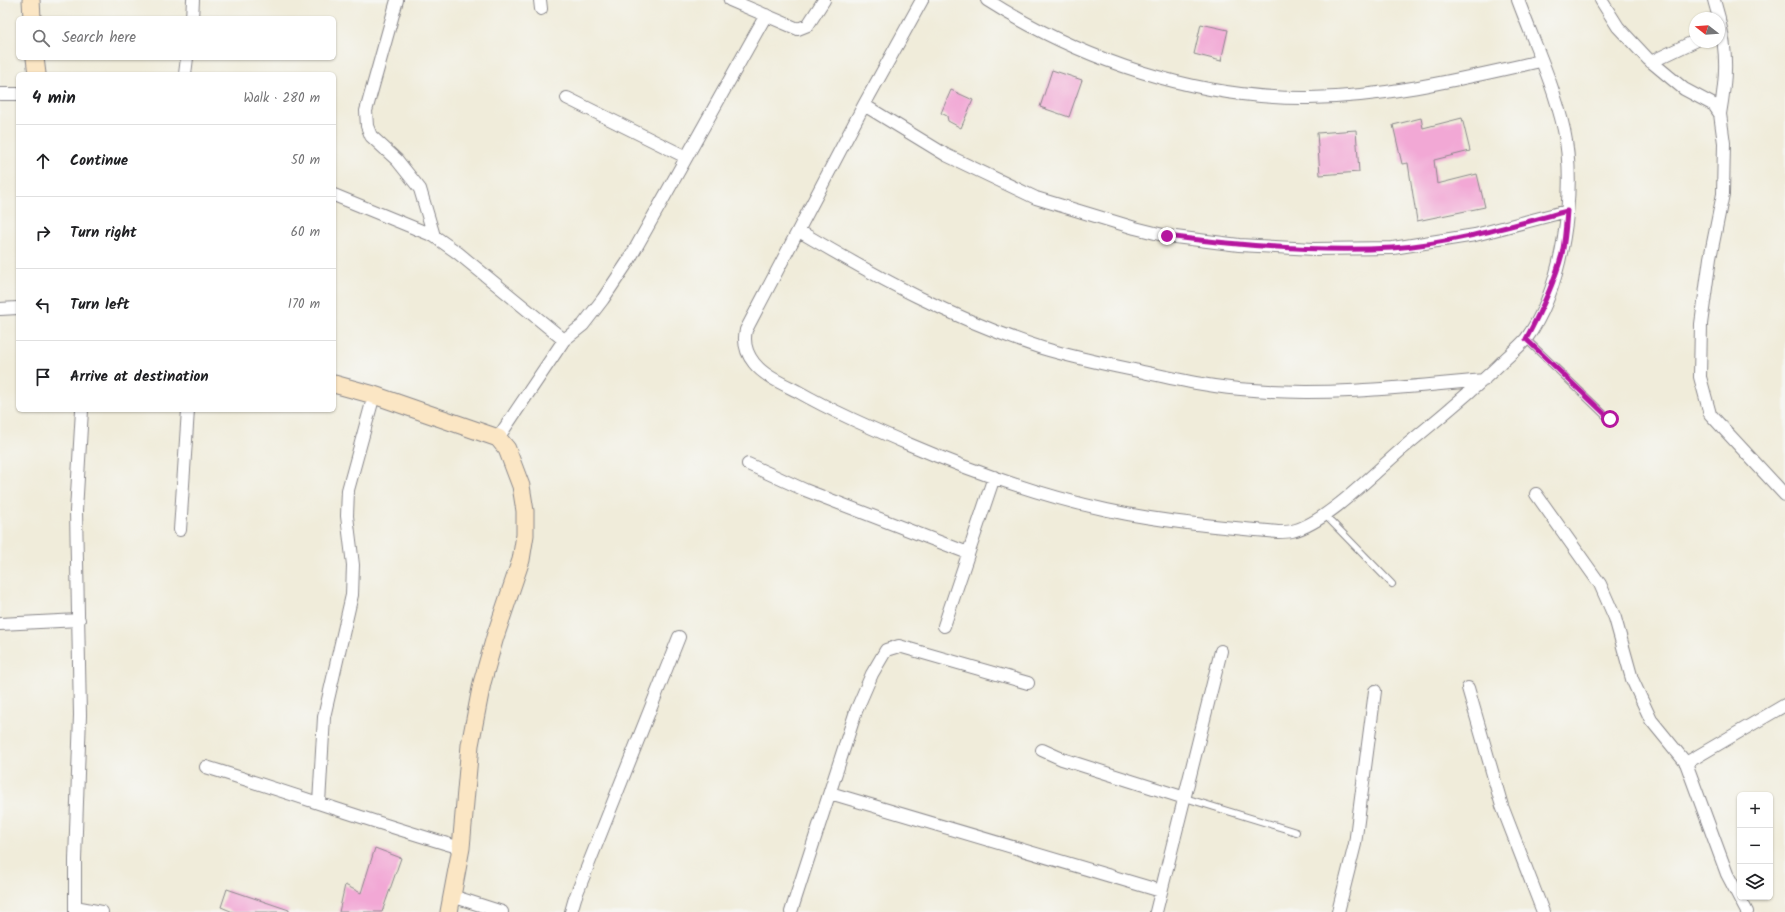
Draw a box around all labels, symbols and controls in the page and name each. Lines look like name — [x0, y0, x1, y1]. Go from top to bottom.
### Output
north arrow — [1689, 12, 1725, 48]
search box — [16, 16, 336, 60]
text: Search here — [62, 26, 136, 50]
icon: search — [30, 27, 52, 49]
text: 4 min — [32, 85, 76, 112]
text: Walk · 280 m — [244, 88, 320, 109]
text: Continue — [70, 149, 128, 173]
icon: ahead — [32, 150, 54, 172]
text: 50 m — [291, 150, 320, 171]
text: Turn right — [70, 221, 137, 245]
icon: right — [32, 222, 54, 244]
text: 60 m — [291, 222, 320, 243]
route end — [1158, 227, 1176, 245]
text: Turn left — [70, 293, 130, 317]
icon: left — [32, 294, 54, 316]
text: 170 m — [288, 294, 320, 315]
text: Arrive at destination — [70, 365, 209, 389]
icon: arrive — [32, 366, 54, 388]
route start — [1601, 410, 1619, 428]
map controls — [1737, 792, 1773, 900]
button: + — [1737, 792, 1773, 828]
button: − — [1737, 828, 1773, 864]
button: layers — [1737, 864, 1773, 900]

